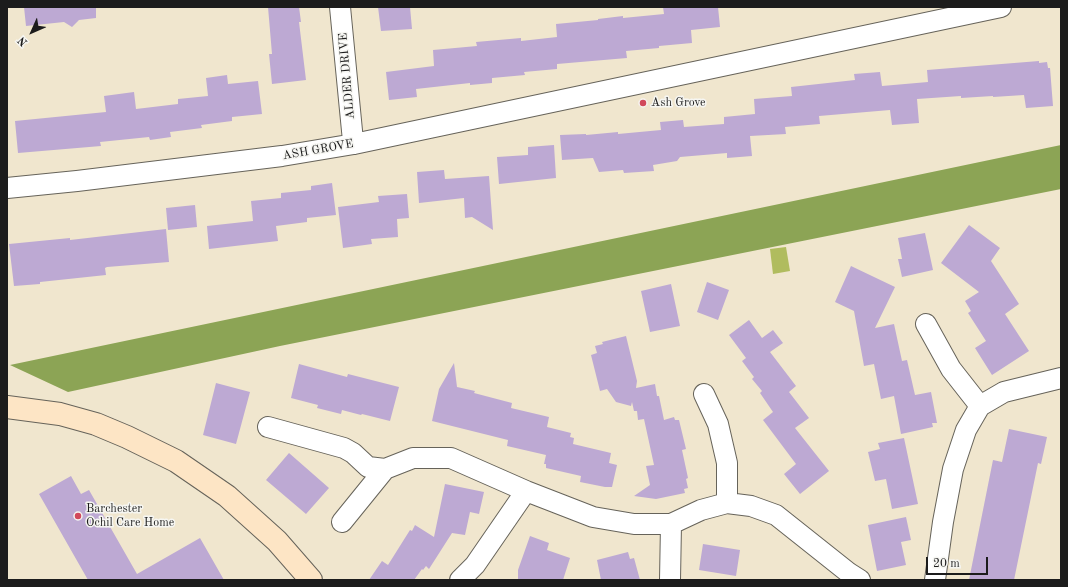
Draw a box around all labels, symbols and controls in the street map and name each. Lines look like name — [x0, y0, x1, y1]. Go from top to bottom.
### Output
north arrow — [12, 12, 52, 52]
street label: ALDER DRIVE — [336, 32, 358, 120]
text: N — [16, 34, 30, 48]
place label: Ash Grove — [651, 96, 706, 110]
marker: Ash Grove — [638, 98, 648, 108]
street label: ASH GROVE — [281, 137, 355, 163]
place label: Barchester Ochil Care Home — [86, 502, 174, 530]
marker: Barchester Ochil Care Home — [73, 511, 83, 521]
scale bar — [928, 549, 990, 575]
text: 20 m — [933, 558, 960, 570]

